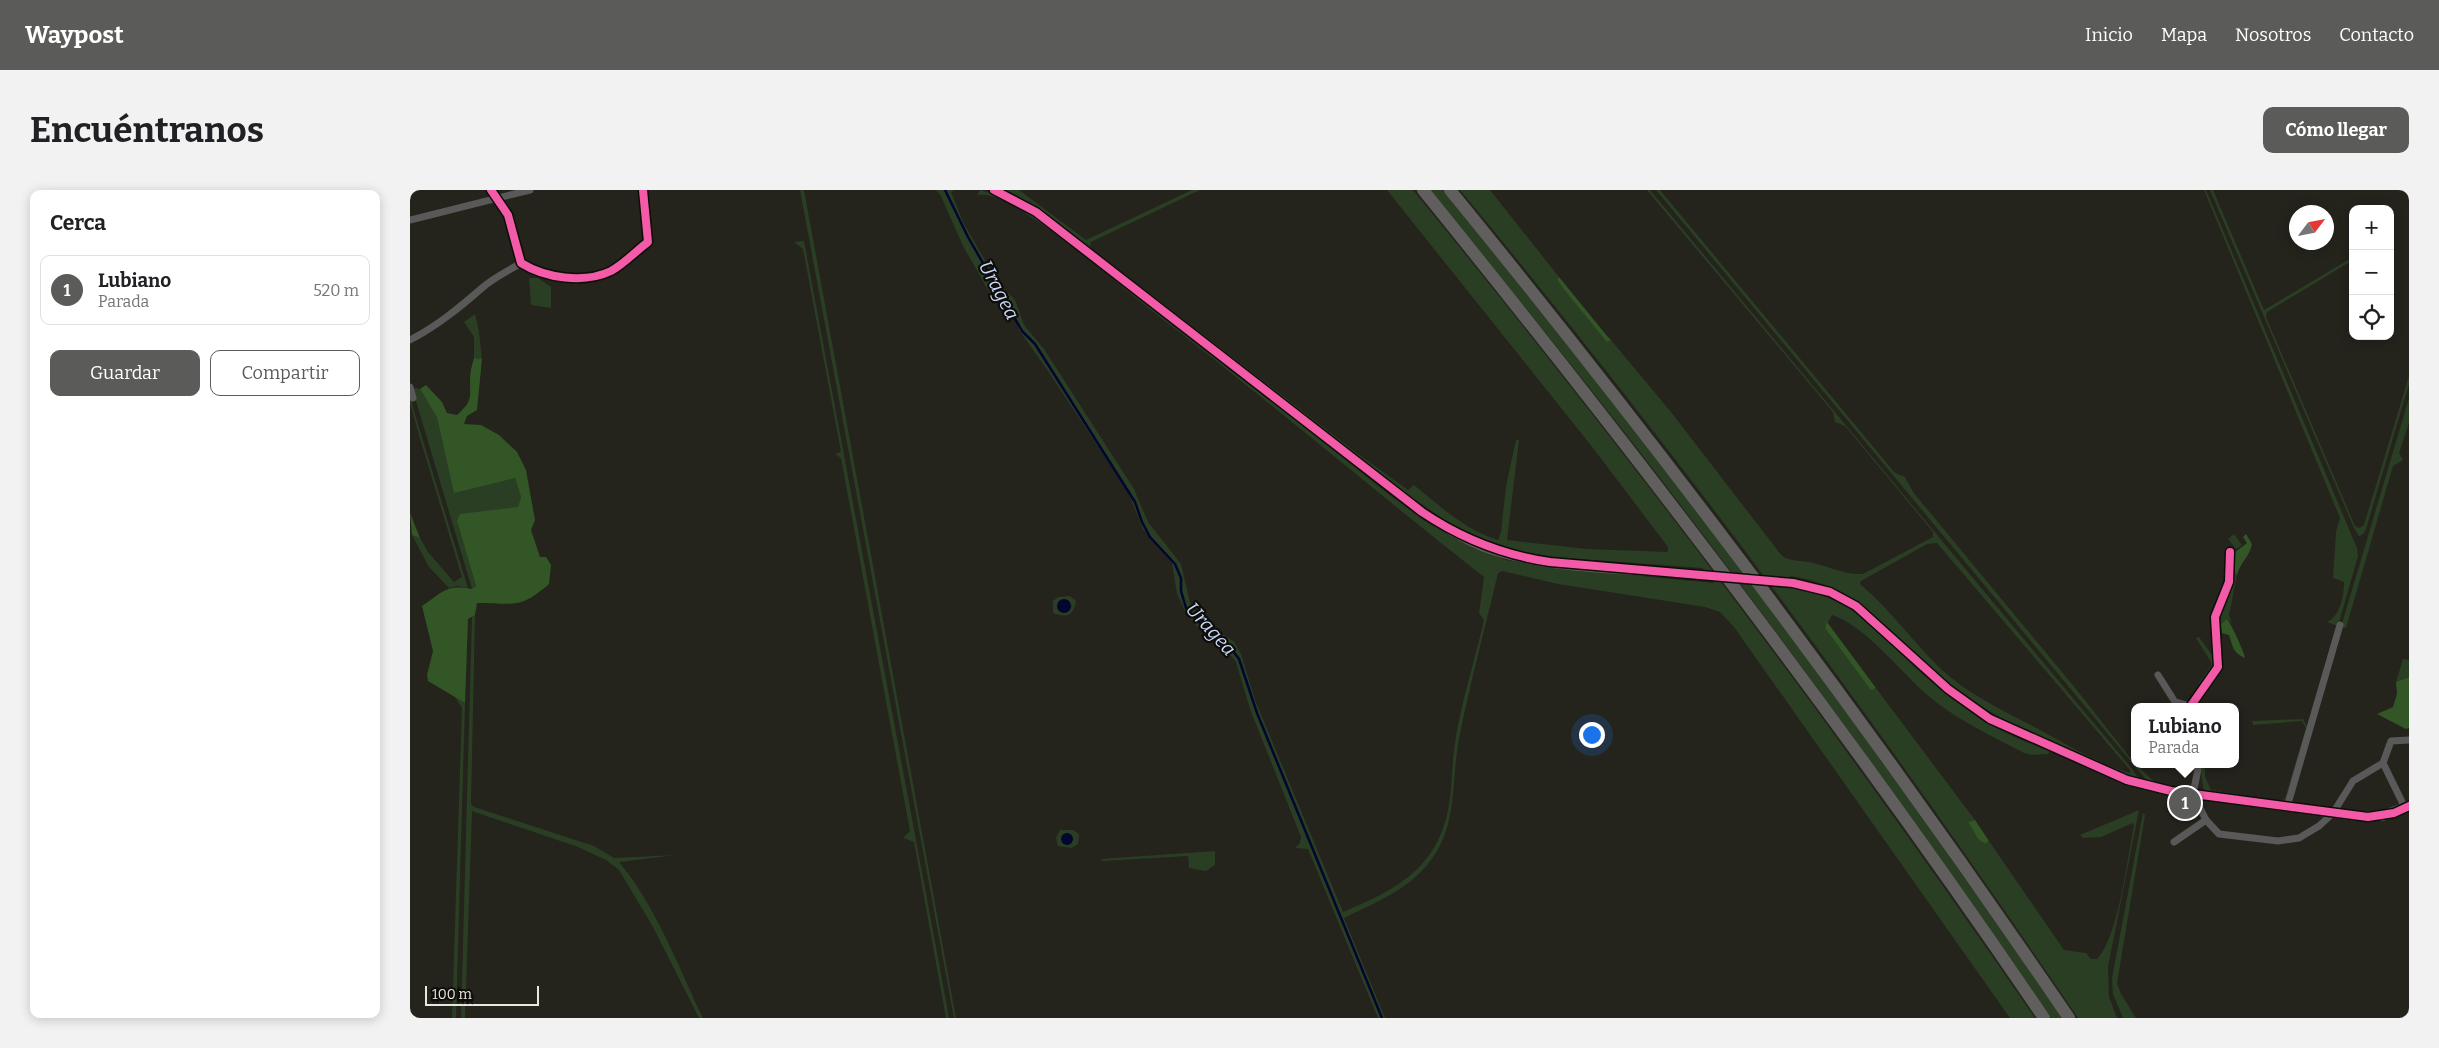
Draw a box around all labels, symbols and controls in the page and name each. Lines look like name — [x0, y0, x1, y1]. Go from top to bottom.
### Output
text: Waypost — [25, 21, 124, 49]
text: Inicio — [2085, 24, 2133, 46]
text: Mapa — [2161, 24, 2207, 46]
text: Nosotros — [2235, 24, 2311, 46]
text: Contacto — [2339, 24, 2414, 46]
button: Cómo llegar — [2263, 107, 2409, 153]
text: Encuéntranos — [30, 109, 264, 151]
north arrow — [2289, 205, 2334, 250]
map controls — [2349, 205, 2394, 340]
button: + — [2349, 205, 2394, 250]
text: Cerca — [50, 210, 106, 236]
button: − — [2349, 250, 2394, 295]
water label: Uragea — [974, 256, 1024, 324]
text: Lubiano — [98, 269, 171, 292]
text: 1 — [64, 281, 70, 300]
text: 520 m — [313, 281, 359, 300]
text: Parada — [98, 292, 149, 311]
button: locate — [2349, 295, 2394, 340]
button: Guardar — [50, 350, 200, 396]
button: Compartir — [210, 350, 360, 396]
water label: Uragea — [1181, 598, 1241, 660]
popup — [2131, 703, 2239, 768]
text: Lubiano — [2148, 715, 2222, 738]
your location — [1579, 722, 1605, 748]
text: Parada — [2148, 738, 2200, 757]
pin: 1 — [2169, 784, 2201, 822]
scale bar — [425, 983, 539, 1006]
text: 100 m — [432, 986, 472, 1003]

